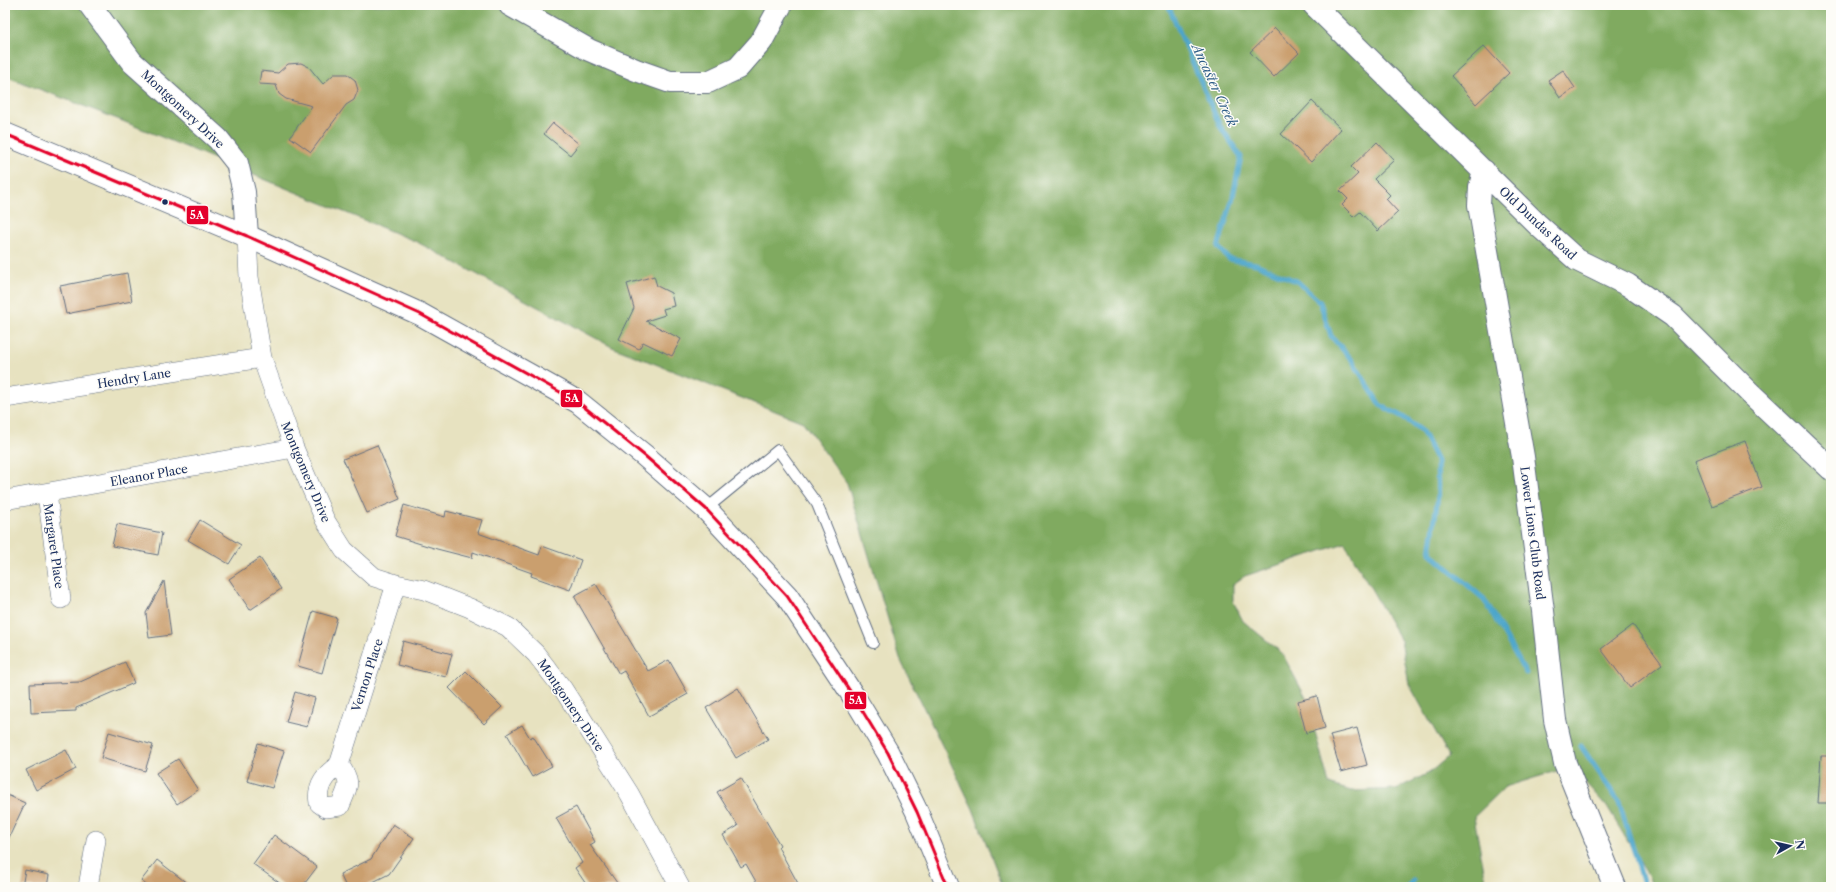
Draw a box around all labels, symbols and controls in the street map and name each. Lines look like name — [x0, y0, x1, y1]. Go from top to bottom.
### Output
water label: Ancaster Creek — [1188, 39, 1241, 129]
street label: Montgomery Drive — [138, 67, 228, 152]
street label: Old Dundas Road — [1496, 183, 1580, 263]
unlabelled marker — [160, 197, 170, 207]
line badge: 5A — [186, 205, 209, 225]
text: 5A — [190, 208, 205, 222]
street label: Hendry Lane — [96, 365, 172, 391]
line badge: 5A — [560, 389, 583, 408]
text: 5A — [565, 391, 580, 405]
street label: Montgomery Drive — [278, 419, 334, 525]
street label: Eleanor Place — [109, 461, 189, 489]
street label: Lower Lions Club Road — [1517, 465, 1549, 601]
street label: Margaret Place — [41, 502, 67, 590]
street label: Vernon Place — [348, 636, 386, 714]
street label: Montgomery Drive — [535, 656, 608, 754]
line badge: 5A — [844, 691, 867, 710]
text: 5A — [849, 693, 864, 707]
north arrow — [1770, 826, 1810, 866]
text: N — [1792, 839, 1808, 851]

